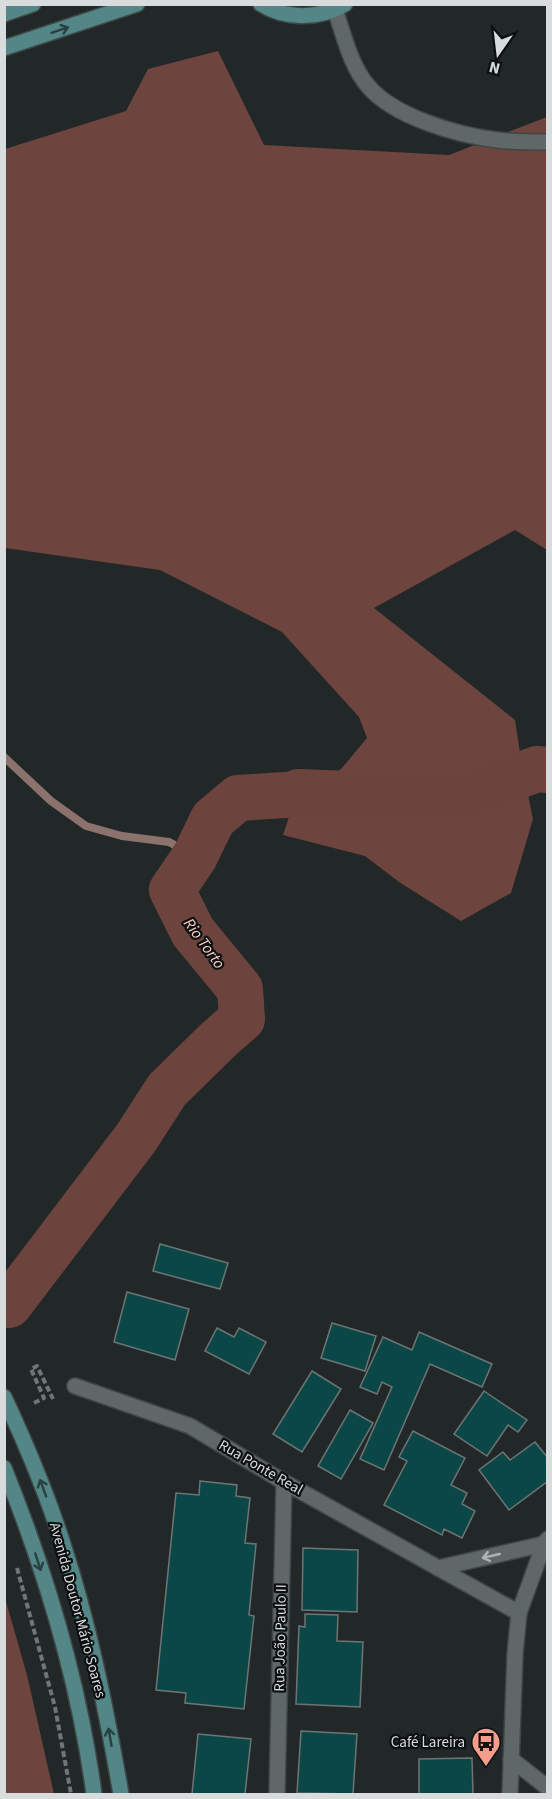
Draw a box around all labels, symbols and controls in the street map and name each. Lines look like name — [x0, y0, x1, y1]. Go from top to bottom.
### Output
one-way arrow — [50, 24, 69, 35]
north arrow — [468, 24, 528, 84]
text: N — [487, 56, 502, 80]
water label: Rio Torto — [178, 914, 230, 974]
street label: Rua Ponte Real — [215, 1435, 307, 1500]
one-way arrow — [36, 1480, 47, 1498]
street label: Avenida Doutor Mário Soares — [44, 1520, 111, 1700]
one-way arrow — [481, 1551, 501, 1562]
one-way arrow — [34, 1552, 45, 1571]
street label: Rua João Paulo II — [269, 1584, 292, 1692]
bus stop icon: Café Lareira — [470, 1726, 502, 1768]
one-way arrow — [105, 1728, 116, 1747]
place label: Café Lareira — [391, 1732, 465, 1753]

